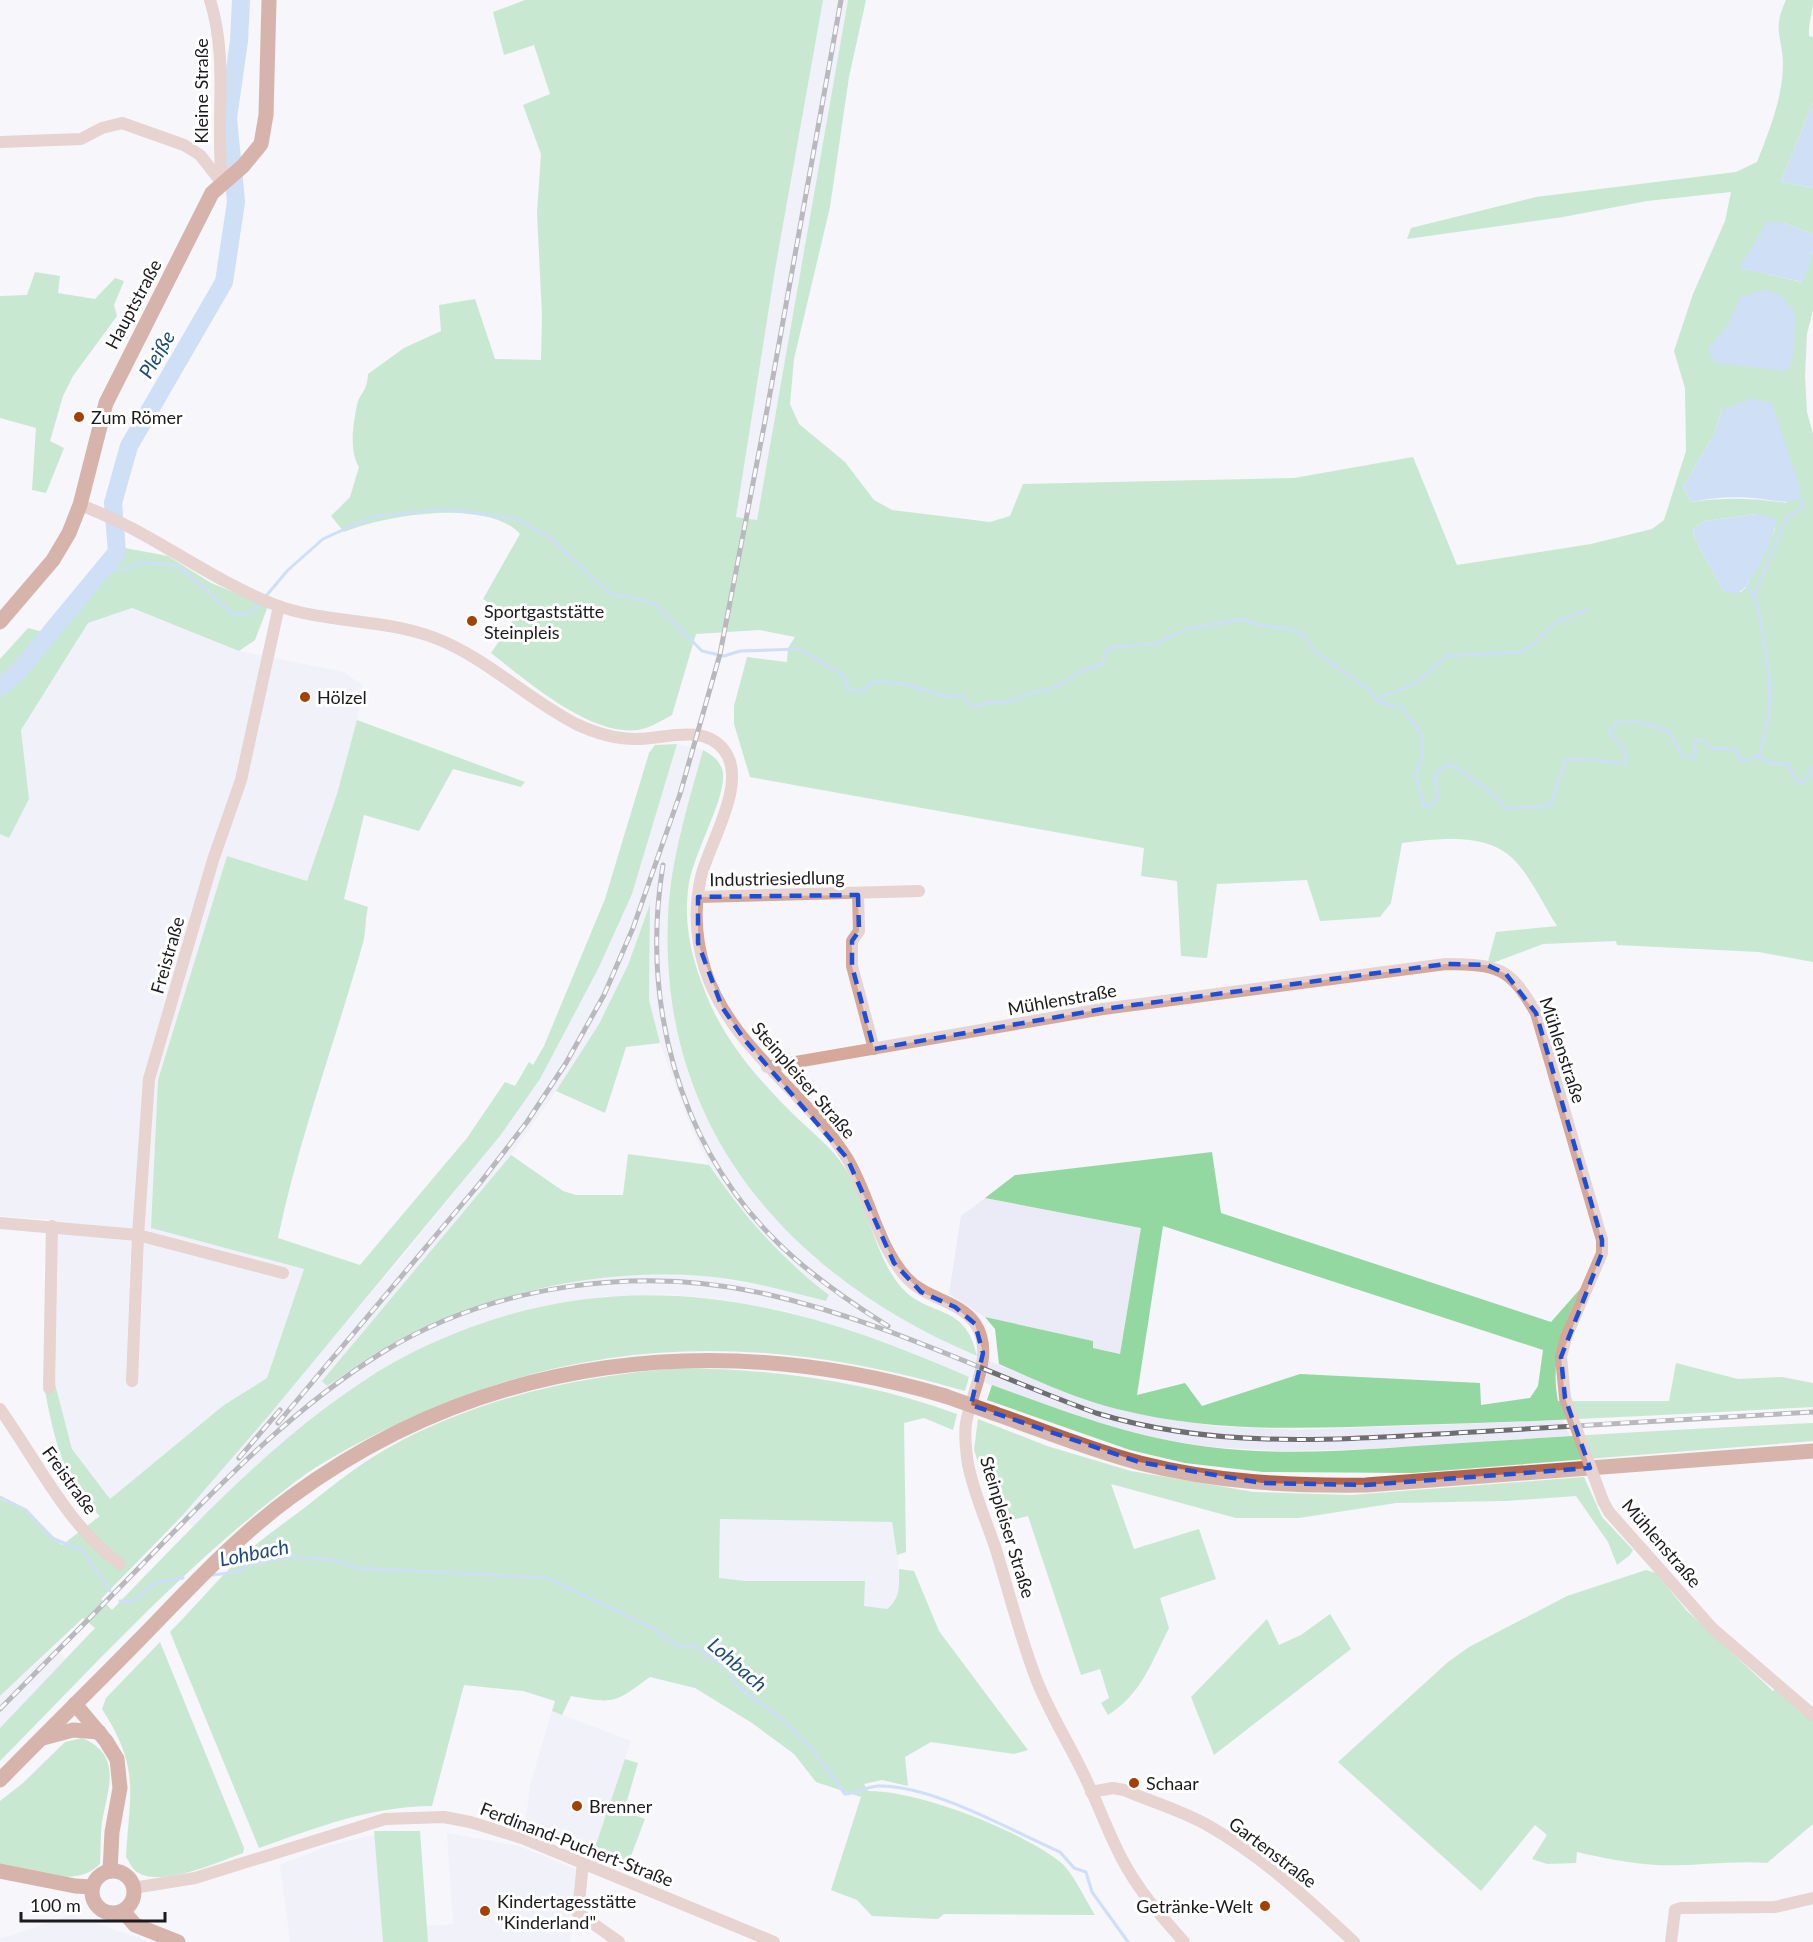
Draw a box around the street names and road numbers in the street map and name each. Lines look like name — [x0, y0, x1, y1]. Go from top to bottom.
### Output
street label: Kleine Straße — [190, 38, 212, 144]
street label: Hauptstraße — [100, 255, 166, 353]
street label: Industriesiedlung — [709, 866, 845, 890]
street label: Freistraße — [146, 914, 188, 996]
street label: Mühlenstraße — [1006, 979, 1118, 1019]
street label: Mühlenstraße — [1536, 994, 1590, 1106]
street label: Steinpleiser Straße — [747, 1017, 861, 1143]
street label: Freistraße — [38, 1442, 102, 1518]
street label: Steinpleiser Straße — [976, 1453, 1040, 1601]
street label: Mühlenstraße — [1618, 1494, 1706, 1592]
street label: Ferdinand-Puchert-Straße — [477, 1797, 677, 1891]
street label: Gartenstraße — [1225, 1812, 1321, 1892]

